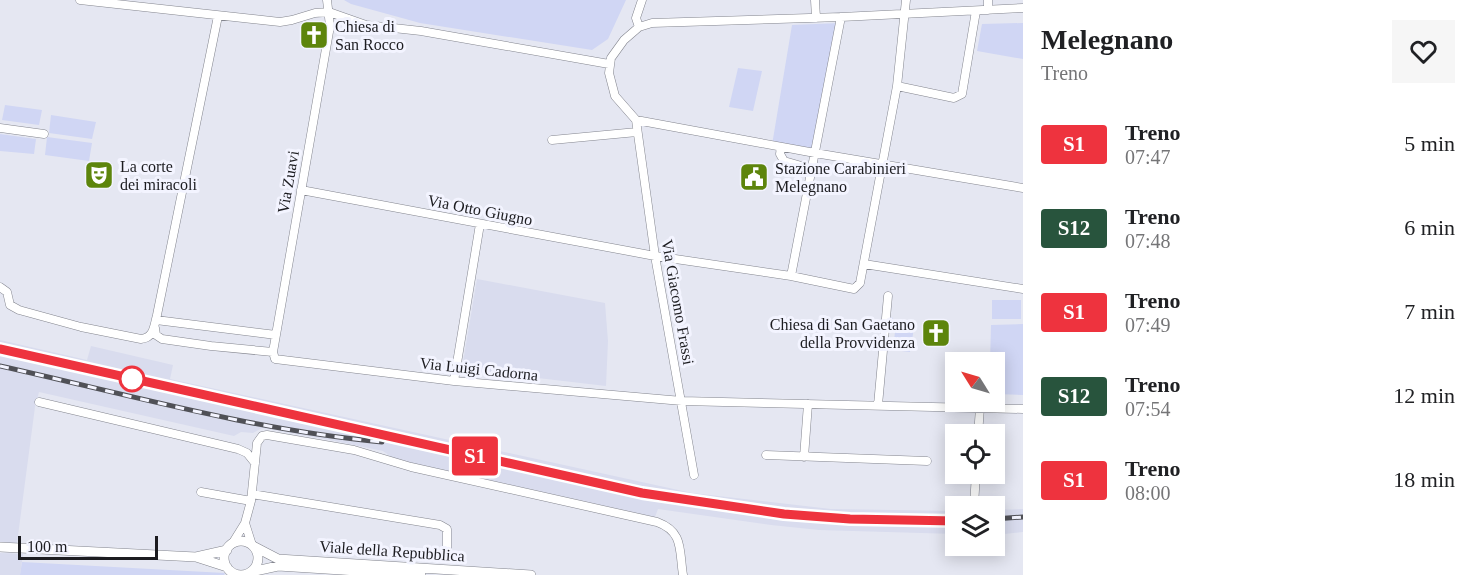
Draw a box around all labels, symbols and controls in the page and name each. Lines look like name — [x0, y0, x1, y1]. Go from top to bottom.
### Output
place label: Chiesa di San Rocco — [335, 18, 404, 53]
church icon: Chiesa di San Rocco — [298, 19, 330, 51]
button: heart — [1392, 20, 1455, 83]
text: Melegnano — [1041, 24, 1173, 55]
text: Treno — [1041, 62, 1088, 84]
text: Treno — [1125, 120, 1180, 145]
text: 5 min — [1404, 131, 1455, 156]
text: S1 — [1063, 132, 1085, 156]
text: 07:47 — [1125, 146, 1171, 168]
street label: Via Zuavi — [274, 149, 302, 215]
place label: La corte dei miracoli — [120, 158, 197, 193]
theatre icon: La corte dei miracoli — [83, 159, 115, 191]
place label: Stazione Carabinieri Melegnano — [775, 160, 907, 196]
public building icon: Stazione Carabinieri Melegnano — [738, 161, 770, 193]
street label: Via Otto Giugno — [426, 191, 534, 229]
text: Treno — [1125, 204, 1180, 229]
text: 6 min — [1404, 215, 1455, 240]
text: S12 — [1058, 216, 1090, 240]
text: 07:48 — [1125, 230, 1171, 252]
street label: Via Giacomo Frassi — [659, 238, 697, 367]
text: Treno — [1125, 288, 1180, 313]
text: 7 min — [1404, 299, 1455, 324]
text: S1 — [1063, 300, 1085, 324]
text: 07:49 — [1125, 314, 1171, 336]
place label: Chiesa di San Gaetano della Provvidenza — [770, 316, 915, 351]
church icon: Chiesa di San Gaetano della Provvidenza — [920, 317, 952, 349]
north arrow — [945, 352, 1005, 412]
map controls — [945, 352, 1005, 556]
street label: Via Luigi Cadorna — [419, 354, 539, 385]
unlabelled marker — [119, 366, 145, 392]
text: Treno — [1125, 372, 1180, 397]
text: 12 min — [1393, 383, 1455, 408]
text: S12 — [1058, 384, 1090, 408]
text: 07:54 — [1125, 398, 1171, 420]
button: locate — [945, 424, 1005, 484]
line badge: S1 — [448, 436, 502, 476]
text: S1 — [464, 444, 486, 468]
text: Treno — [1125, 456, 1180, 481]
text: 18 min — [1393, 467, 1455, 492]
text: S1 — [1063, 468, 1085, 492]
text: 08:00 — [1125, 482, 1171, 504]
button: layers — [945, 496, 1005, 556]
scale bar — [18, 533, 158, 560]
street label: Viale della Repubblica — [319, 537, 465, 566]
text: 100 m — [27, 538, 67, 555]

